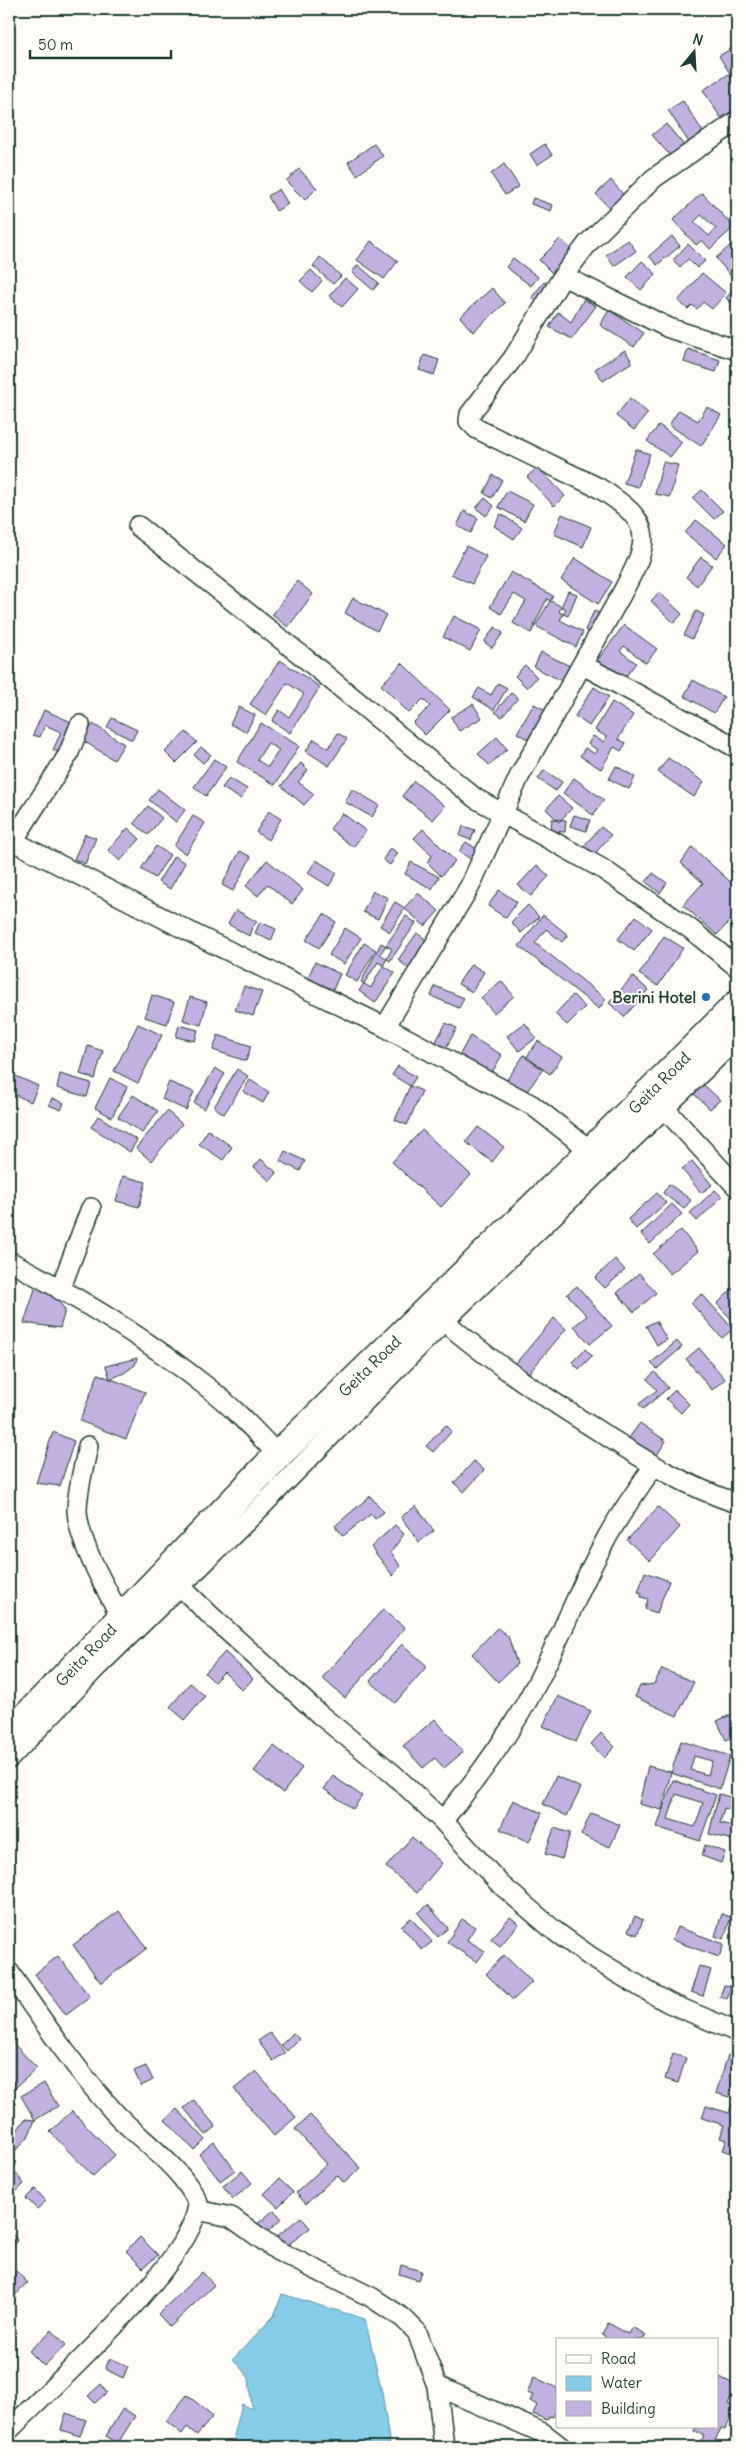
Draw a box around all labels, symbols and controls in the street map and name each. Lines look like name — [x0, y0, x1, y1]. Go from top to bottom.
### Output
scale bar — [30, 28, 171, 60]
north arrow — [668, 28, 718, 78]
text: N — [691, 30, 705, 50]
text: 50 m — [38, 35, 73, 54]
place label: Berini Hotel — [612, 987, 696, 1007]
marker: Berini Hotel — [700, 991, 712, 1003]
street label: Geita Road — [624, 1048, 694, 1118]
street label: Geita Road — [334, 1331, 405, 1401]
street label: Geita Road — [51, 1619, 121, 1691]
legend — [556, 2338, 718, 2428]
text: Road — [601, 2349, 636, 2368]
text: Water — [601, 2373, 642, 2392]
text: Building — [601, 2399, 656, 2418]

